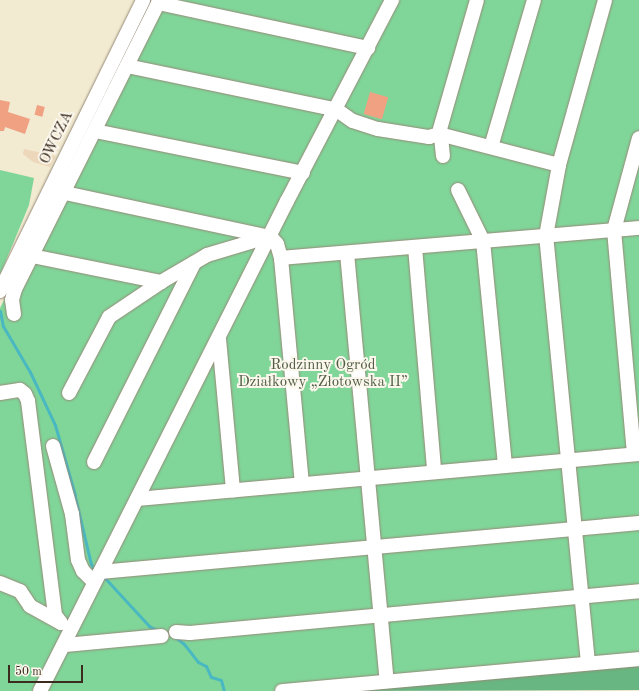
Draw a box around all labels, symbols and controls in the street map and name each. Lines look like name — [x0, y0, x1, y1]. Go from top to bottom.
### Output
street label: OWCZA — [37, 109, 77, 167]
park label: Rodzinny Ogród Działkowy „Złotowska II” — [238, 356, 408, 391]
scale bar — [10, 657, 85, 683]
text: 50 m — [15, 666, 42, 678]

